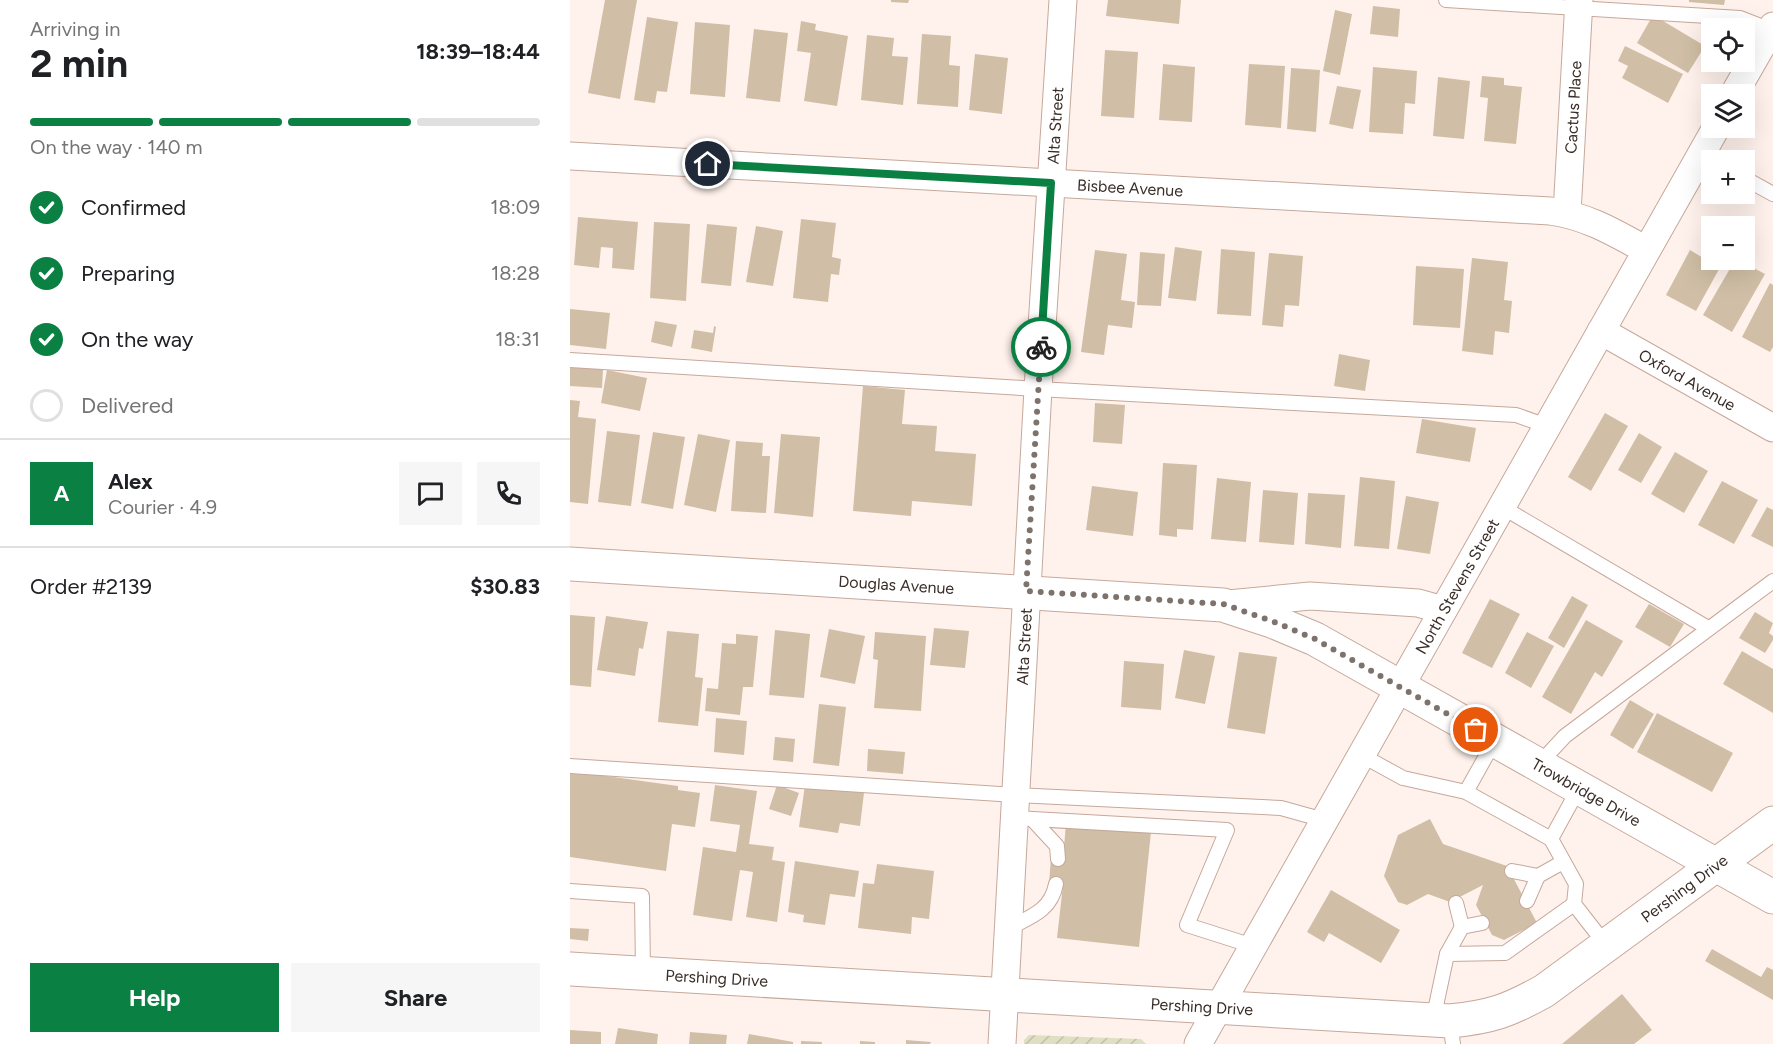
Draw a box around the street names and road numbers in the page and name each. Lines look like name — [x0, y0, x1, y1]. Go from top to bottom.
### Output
street label: Cactus Place — [1561, 60, 1586, 154]
street label: Alta Street — [1043, 86, 1067, 165]
street label: Bisbee Avenue — [1077, 175, 1184, 200]
street label: Oxford Avenue — [1635, 345, 1739, 415]
street label: North Stevens Street — [1412, 515, 1503, 657]
street label: Douglas Avenue — [838, 572, 955, 598]
street label: Alta Street — [1013, 607, 1036, 686]
street label: Trowbridge Drive — [1528, 754, 1644, 831]
street label: Pershing Drive — [1637, 850, 1732, 927]
street label: Pershing Drive — [665, 966, 769, 991]
street label: Pershing Drive — [1150, 994, 1254, 1019]

